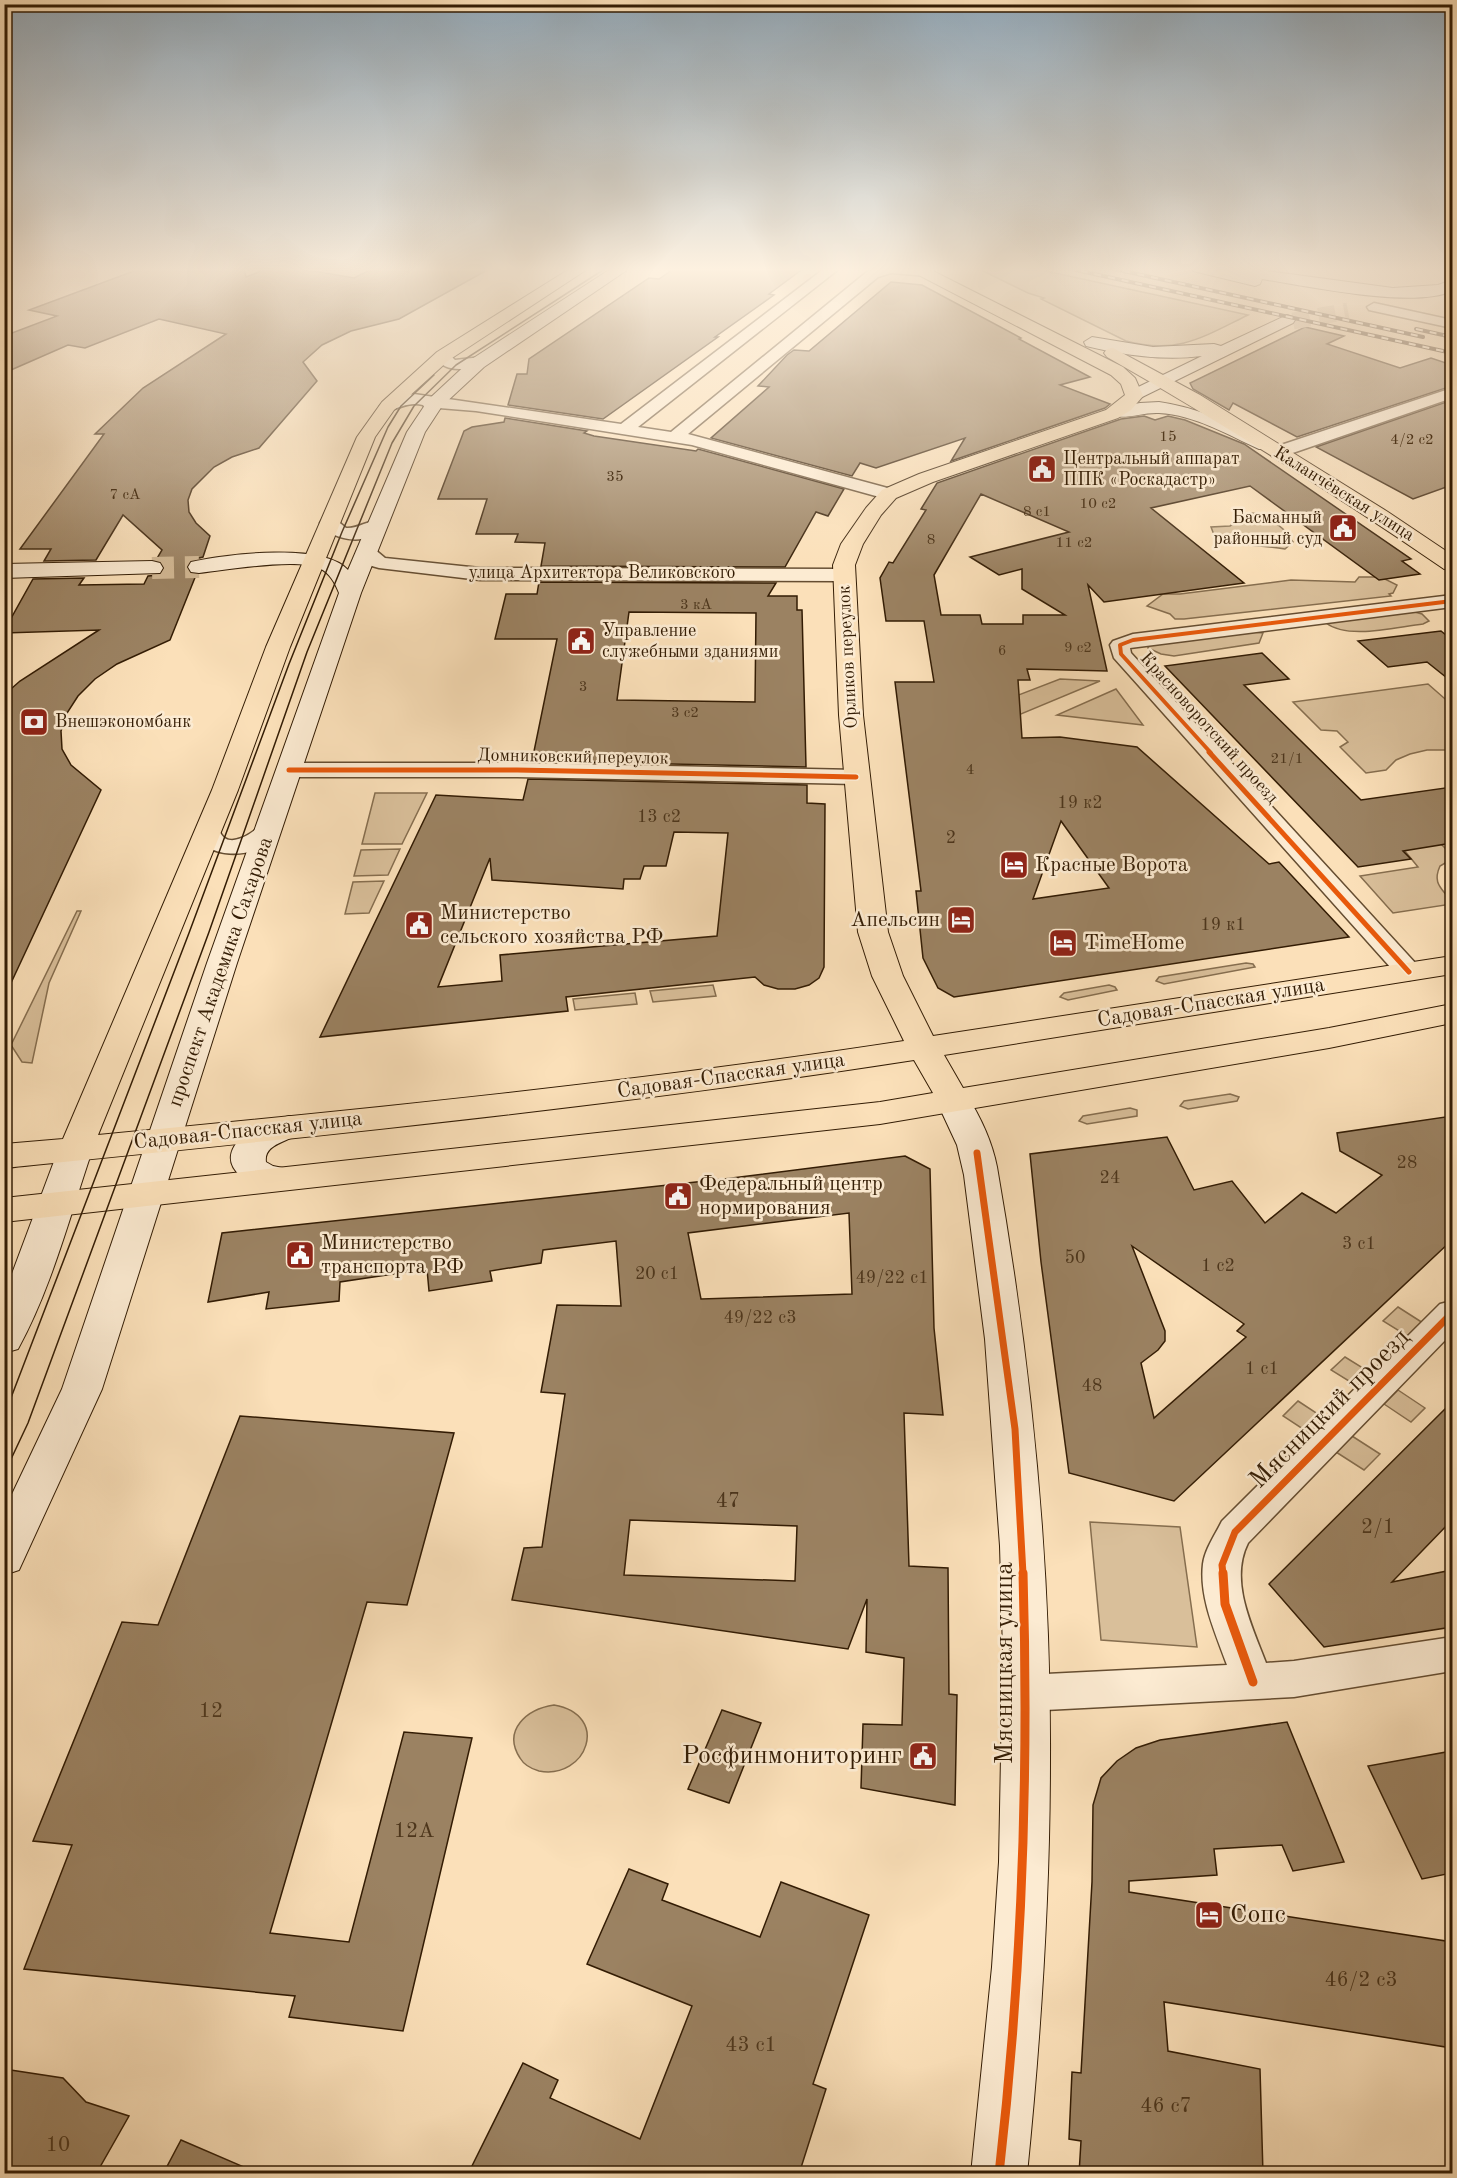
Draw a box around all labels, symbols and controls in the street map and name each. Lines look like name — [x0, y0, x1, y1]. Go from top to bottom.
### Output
house number: 15 — [1159, 430, 1177, 445]
house number: 4/2 с2 — [1390, 433, 1434, 448]
street label: Каланчёвская улица — [1271, 443, 1418, 545]
place label: Центральный аппарат ППК «Роскадастр» — [1063, 450, 1239, 489]
public building icon: Центральный аппарат ППК «Роскадастр» — [1026, 453, 1058, 485]
house number: 35 — [606, 470, 624, 485]
house number: 7 сА — [110, 488, 141, 503]
house number: 10 с2 — [1080, 497, 1116, 512]
house number: 8 с1 — [1023, 505, 1051, 520]
place label: Басманный районный суд — [1213, 509, 1322, 548]
public building icon: Басманный районный суд — [1327, 512, 1359, 544]
house number: 8 — [927, 533, 935, 548]
house number: 11 с2 — [1056, 536, 1092, 551]
street label: улица Архитектора Великовского — [469, 564, 736, 582]
street label: Орликов переулок — [835, 585, 861, 729]
house number: 3 кА — [680, 598, 712, 613]
place label: Управление служебными зданиями — [602, 622, 778, 661]
public building icon: Управление служебными зданиями — [565, 625, 597, 657]
house number: 9 с2 — [1064, 641, 1092, 656]
house number: 6 — [998, 644, 1006, 659]
street label: Красноворотский проезд — [1137, 649, 1282, 807]
house number: 3 — [579, 680, 587, 695]
bank icon: Внешэкономбанк — [18, 706, 50, 738]
house number: 3 с2 — [671, 706, 699, 721]
place label: Внешэкономбанк — [55, 713, 191, 731]
street label: Домниковский переулок — [477, 746, 669, 768]
house number: 21/1 — [1271, 752, 1303, 767]
house number: 4 — [966, 763, 974, 778]
house number: 19 к2 — [1057, 794, 1103, 812]
house number: 13 с2 — [637, 808, 681, 826]
house number: 2 — [946, 829, 956, 847]
street label: проспект Академика Сахарова — [165, 834, 277, 1110]
hotel icon: Красные Ворота — [998, 849, 1030, 881]
place label: Красные Ворота — [1035, 855, 1188, 876]
place label: Министерство сельского хозяйства РФ — [440, 903, 663, 948]
hotel icon: Апельсин — [945, 904, 977, 936]
public building icon: Министерство сельского хозяйства РФ — [403, 909, 435, 941]
place label: Апельсин — [850, 910, 940, 931]
house number: 19 к1 — [1200, 916, 1246, 934]
hotel icon: TimeHome — [1047, 927, 1079, 959]
place label: TimeHome — [1084, 933, 1184, 954]
street label: Садовая-Спасская улица — [1096, 975, 1326, 1031]
street label: Садовая-Спасская улица — [616, 1050, 846, 1102]
street label: Садовая-Спасская улица — [133, 1109, 363, 1153]
house number: 28 — [1397, 1154, 1417, 1172]
house number: 24 — [1100, 1169, 1120, 1187]
place label: Федеральный центр нормирования — [699, 1174, 883, 1219]
public building icon: Федеральный центр нормирования — [662, 1180, 694, 1212]
place label: Министерство транспорта РФ — [321, 1233, 464, 1278]
house number: 3 с1 — [1342, 1235, 1376, 1253]
public building icon: Министерство транспорта РФ — [284, 1239, 316, 1271]
house number: 50 — [1065, 1249, 1085, 1267]
house number: 1 с2 — [1201, 1257, 1235, 1275]
house number: 20 с1 — [635, 1265, 679, 1283]
house number: 49/22 с1 — [855, 1269, 929, 1287]
house number: 49/22 с3 — [723, 1309, 797, 1327]
street label: Мясницкий проезд — [1245, 1324, 1415, 1494]
house number: 1 с1 — [1245, 1360, 1279, 1378]
house number: 48 — [1082, 1377, 1102, 1395]
house number: 47 — [716, 1491, 740, 1512]
house number: 2/1 — [1361, 1517, 1395, 1538]
street label: Мясницкая улица — [992, 1562, 1018, 1764]
house number: 12 — [199, 1701, 223, 1722]
public building icon: Росфинмониторинг — [907, 1740, 939, 1772]
place label: Росфинмониторинг — [682, 1743, 902, 1769]
house number: 12А — [394, 1821, 434, 1842]
hotel icon: Сопс — [1193, 1899, 1225, 1931]
place label: Сопс — [1230, 1902, 1286, 1928]
house number: 46/2 с3 — [1324, 1970, 1398, 1991]
house number: 43 с1 — [725, 2035, 777, 2056]
house number: 46 с7 — [1140, 2096, 1192, 2117]
house number: 10 — [46, 2135, 70, 2156]

